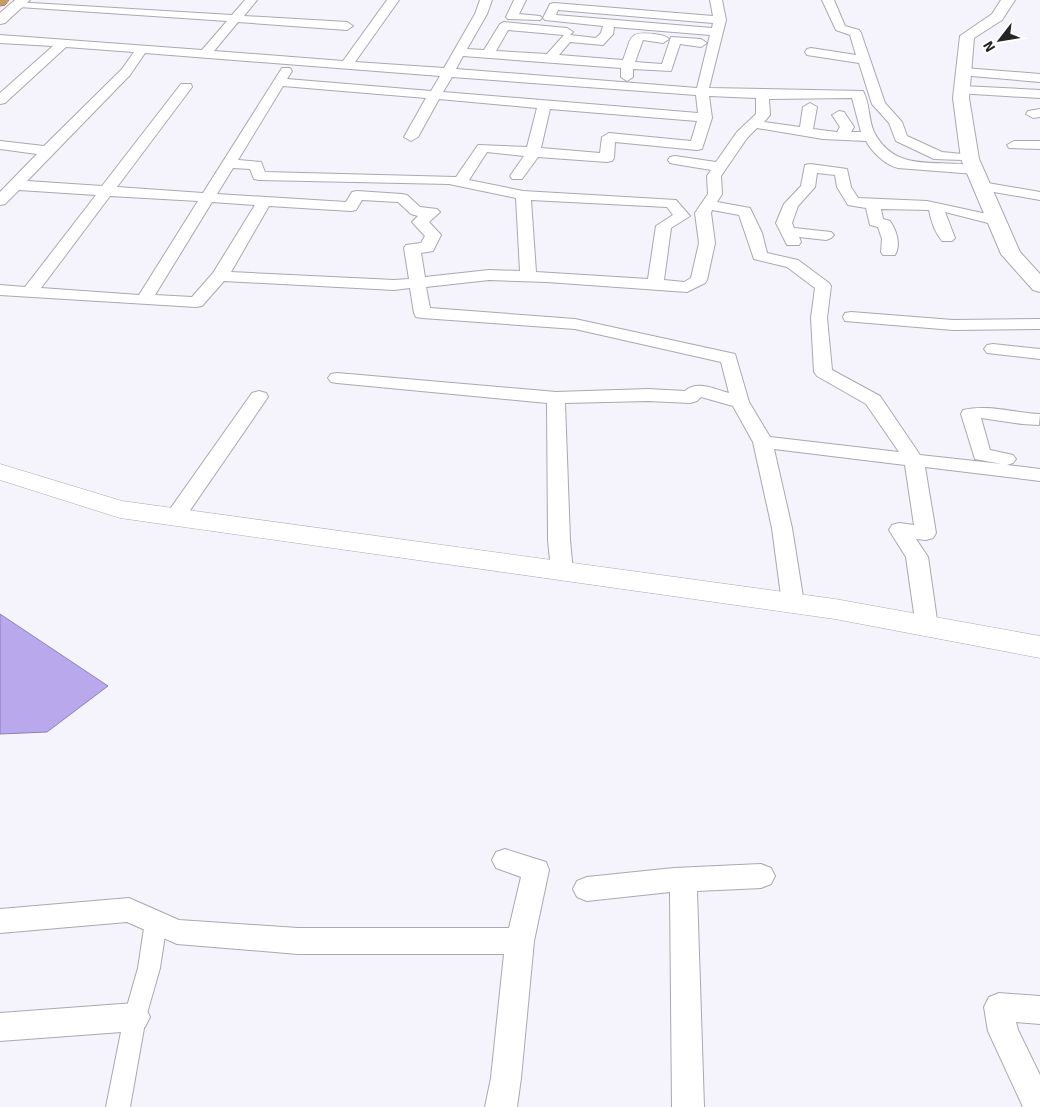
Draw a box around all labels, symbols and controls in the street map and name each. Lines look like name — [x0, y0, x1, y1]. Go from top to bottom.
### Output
north arrow — [975, 15, 1025, 65]
text: N — [979, 38, 999, 55]

